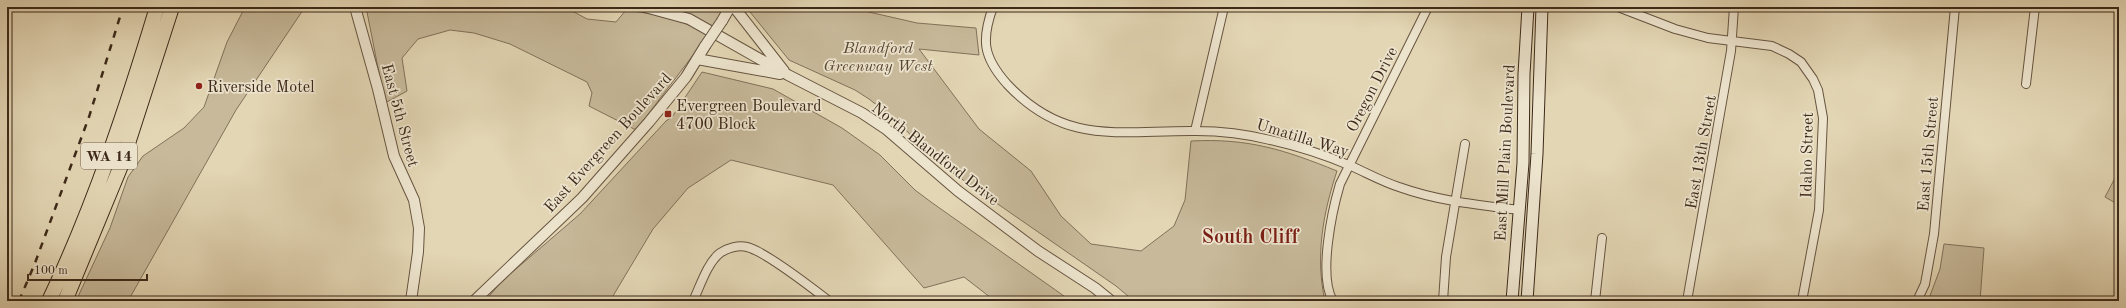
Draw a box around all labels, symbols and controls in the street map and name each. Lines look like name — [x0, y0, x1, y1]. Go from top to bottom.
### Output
park label: Blandford Greenway West — [823, 41, 934, 75]
street label: Oregon Drive — [1344, 45, 1401, 135]
street label: East 5th Street — [378, 62, 421, 169]
street label: East Mill Plain Boulevard — [1493, 64, 1519, 242]
street label: East Evergreen Boulevard — [542, 70, 675, 216]
place label: Riverside Motel — [207, 80, 315, 96]
marker: Riverside Motel — [194, 81, 204, 91]
street label: East 13th Street — [1684, 94, 1720, 211]
street label: East 15th Street — [1916, 95, 1942, 213]
place label: Evergreen Boulevard 4700 Block — [676, 99, 822, 133]
street label: North Blandford Drive — [868, 100, 1002, 209]
marker: Evergreen Boulevard 4700 Block — [663, 109, 673, 119]
street label: Idaho Street — [1799, 111, 1817, 198]
street label: Umatilla Way — [1254, 117, 1351, 161]
road number: WA 14 — [81, 143, 137, 169]
district label: South Cliff — [1202, 228, 1300, 248]
scale bar — [28, 256, 147, 282]
text: 100 m — [34, 265, 68, 277]

